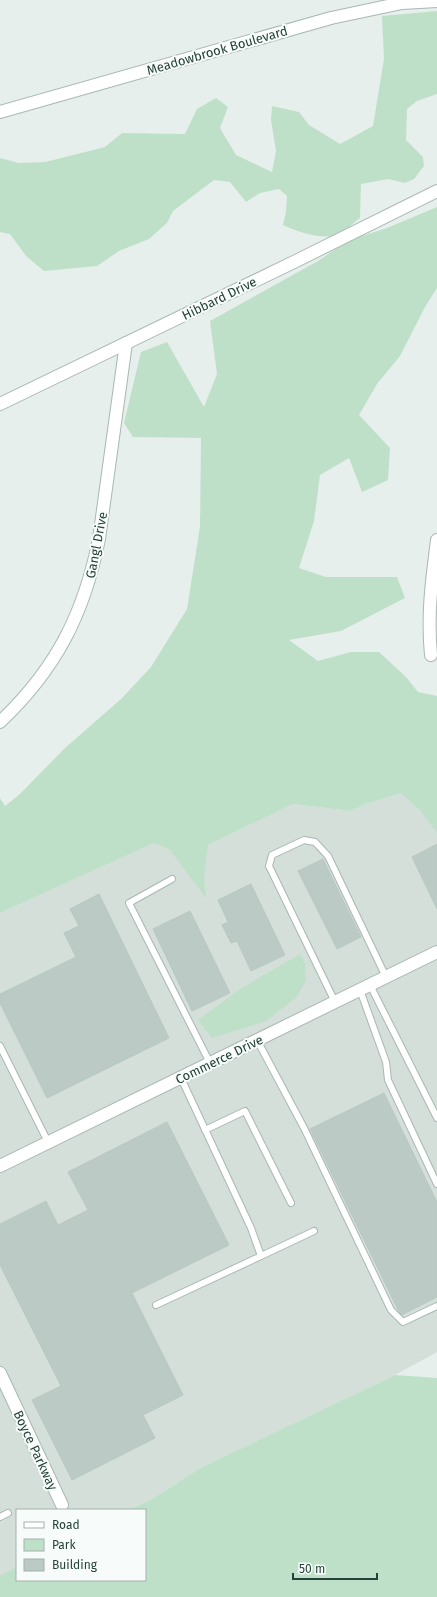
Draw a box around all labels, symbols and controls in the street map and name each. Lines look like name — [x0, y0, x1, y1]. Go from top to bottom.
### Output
street label: Meadowbrook Boulevard — [145, 23, 289, 78]
street label: Hibbard Drive — [179, 274, 259, 323]
street label: Gangl Drive — [83, 511, 110, 580]
street label: Commerce Drive — [173, 1032, 265, 1087]
street label: Boyce Parkway — [11, 1408, 61, 1493]
legend — [16, 1509, 146, 1581]
text: Road — [52, 1518, 80, 1532]
text: Park — [52, 1538, 76, 1552]
scale bar — [293, 1555, 377, 1581]
text: Building — [52, 1558, 98, 1572]
text: 50 m — [299, 1562, 325, 1576]

